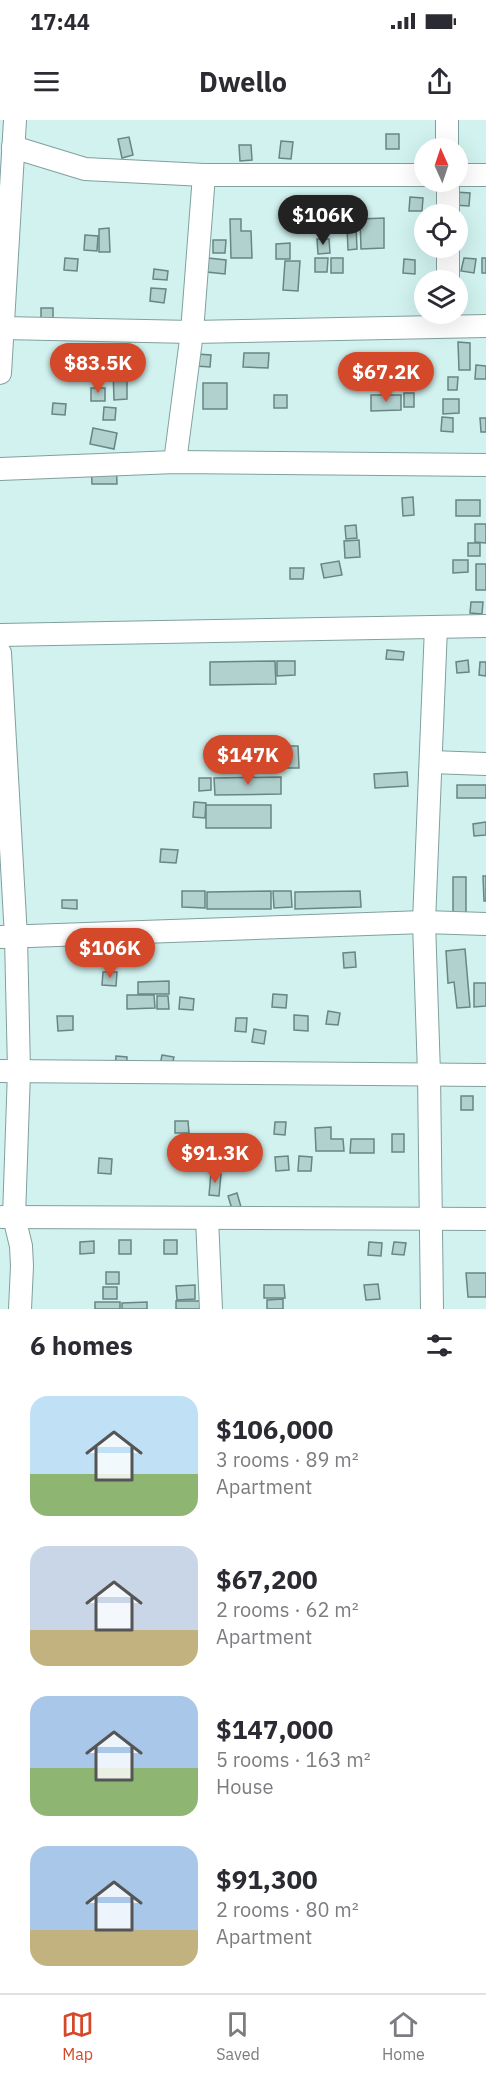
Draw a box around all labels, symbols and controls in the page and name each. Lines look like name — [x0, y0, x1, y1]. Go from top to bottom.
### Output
text: 17:44 — [30, 7, 90, 36]
text: Dwello — [199, 64, 287, 99]
icon: menu — [30, 65, 63, 98]
icon: share — [423, 65, 456, 98]
north arrow — [414, 138, 468, 192]
map controls — [414, 138, 468, 324]
pin: $106K — [281, 195, 365, 246]
text: $106K — [292, 201, 354, 228]
button: locate — [414, 204, 468, 258]
button: layers — [414, 270, 468, 324]
pin: $83.5K — [49, 343, 147, 394]
text: $83.5K — [64, 349, 132, 376]
pin: $67.2K — [337, 352, 435, 403]
text: $67.2K — [352, 358, 420, 385]
pin: $147K — [206, 735, 290, 786]
text: $147K — [217, 741, 279, 768]
pin: $106K — [68, 928, 152, 979]
text: $106K — [79, 934, 141, 961]
pin: $91.3K — [166, 1133, 264, 1184]
text: $91.3K — [181, 1139, 249, 1166]
text: 6 homes — [30, 1328, 133, 1362]
icon: filters — [423, 1329, 456, 1362]
text: $106,000 — [216, 1412, 333, 1446]
icon: home — [78, 1420, 150, 1492]
text: 3 rooms · 89 m² — [216, 1446, 359, 1473]
text: Apartment — [216, 1473, 312, 1500]
text: $67,200 — [216, 1562, 318, 1596]
icon: home — [78, 1570, 150, 1642]
text: 2 rooms · 62 m² — [216, 1596, 359, 1623]
text: Apartment — [216, 1623, 312, 1650]
text: $147,000 — [216, 1712, 333, 1746]
icon: home — [78, 1720, 150, 1792]
text: 5 rooms · 163 m² — [216, 1746, 371, 1773]
text: House — [216, 1773, 273, 1800]
text: $91,300 — [216, 1862, 318, 1896]
icon: home — [78, 1870, 150, 1942]
text: 2 rooms · 80 m² — [216, 1896, 359, 1923]
text: Apartment — [216, 1923, 312, 1950]
tab: Map — [61, 2008, 94, 2064]
tab: Saved — [216, 2008, 260, 2064]
tab: Home — [382, 2008, 425, 2064]

